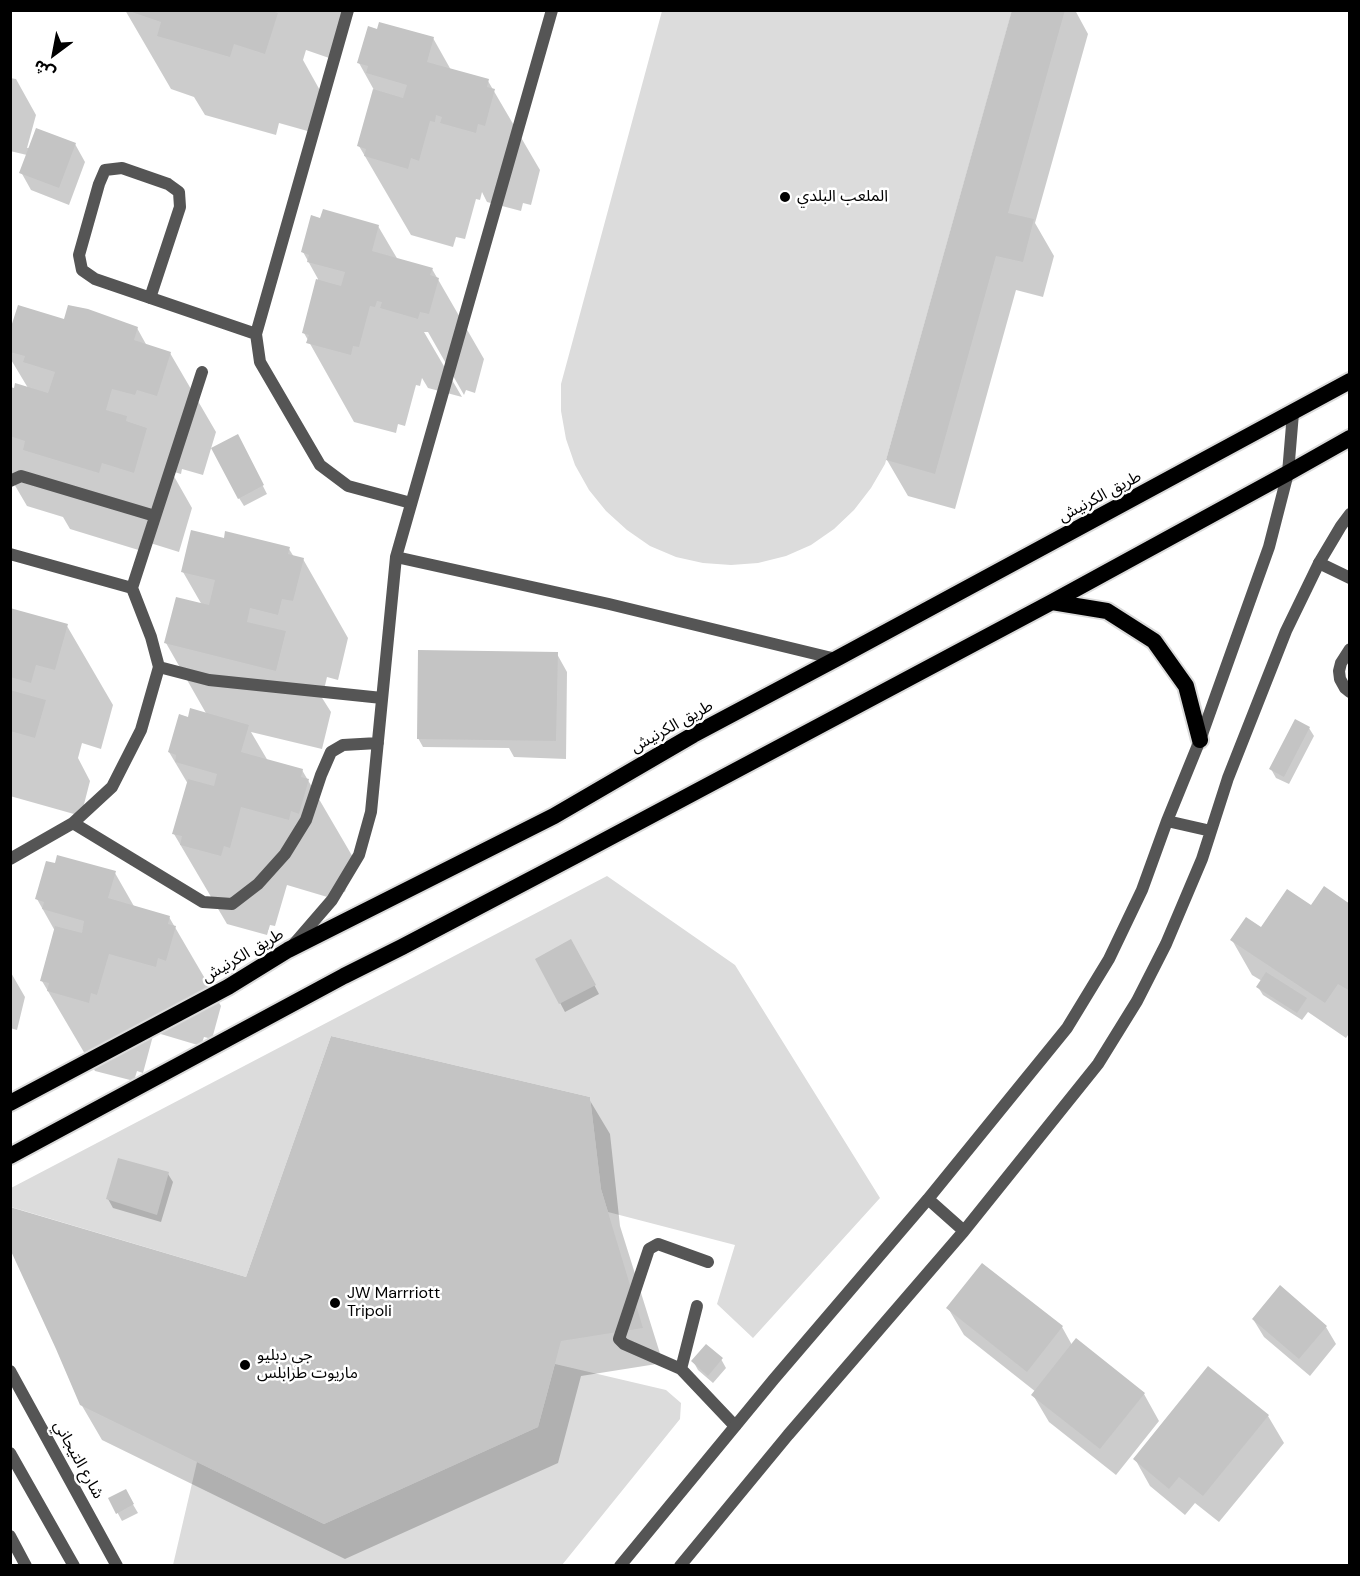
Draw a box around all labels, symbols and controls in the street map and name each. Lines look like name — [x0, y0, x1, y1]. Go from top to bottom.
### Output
north arrow — [24, 24, 84, 84]
text: ش — [29, 55, 59, 84]
place label: الملعب البلدي — [797, 187, 888, 207]
marker: الملعب البلدي — [778, 190, 792, 204]
street label: طريق الكرنيش — [1055, 467, 1145, 527]
street label: طريق الكرنيش — [627, 697, 717, 757]
street label: طريق الكرنيش — [199, 925, 287, 987]
place label: JW Marrriott Tripoli — [347, 1284, 440, 1322]
marker: JW Marrriott Tripoli — [328, 1296, 342, 1310]
place label: جي دبليو ماريوت طرابلس — [257, 1346, 358, 1384]
marker: جي دبليو ماريوت طرابلس — [238, 1358, 252, 1372]
street label: شارع التيجاني — [49, 1418, 107, 1502]

